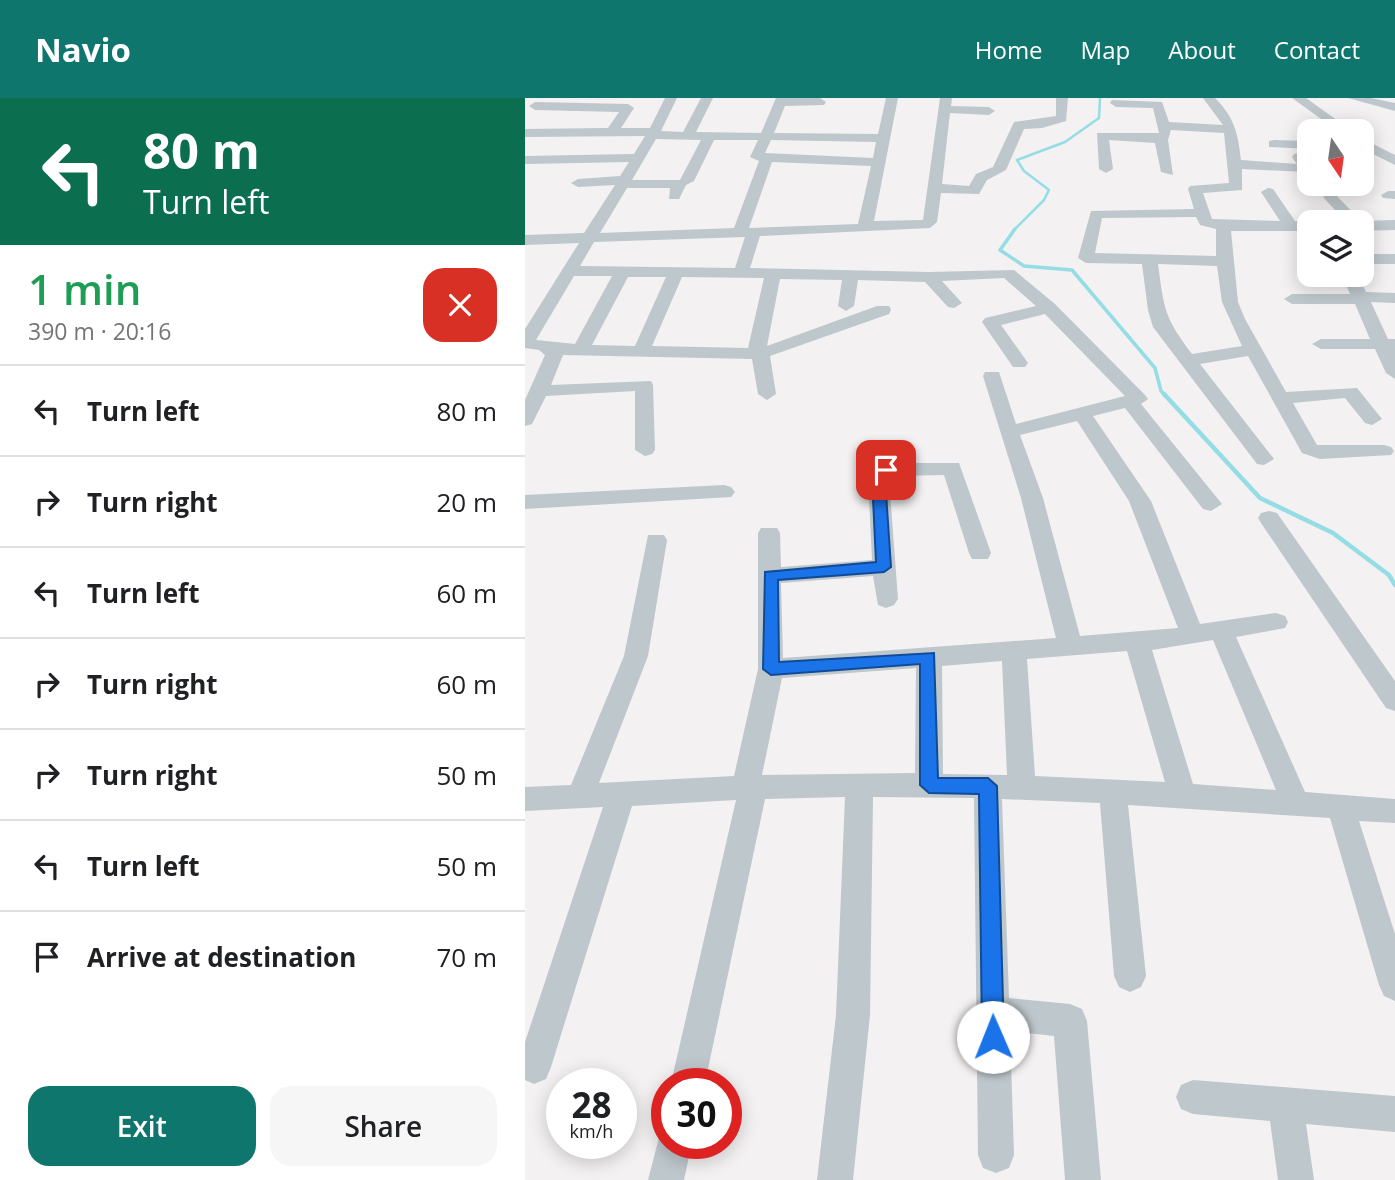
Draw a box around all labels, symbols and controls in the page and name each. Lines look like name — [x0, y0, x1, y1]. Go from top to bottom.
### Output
text: Navio — [35, 27, 131, 72]
text: Home — [975, 33, 1043, 66]
text: Map — [1081, 33, 1130, 66]
text: About — [1168, 33, 1236, 66]
text: Contact — [1274, 33, 1360, 66]
text: 80 m — [143, 117, 260, 183]
north arrow — [1297, 119, 1374, 196]
map controls — [1297, 119, 1374, 287]
icon: left — [28, 126, 119, 217]
text: Turn left — [143, 180, 269, 223]
button: layers — [1297, 210, 1374, 287]
text: 1 min — [28, 260, 141, 317]
button: close — [423, 268, 497, 342]
text: 390 m · 20:16 — [28, 315, 171, 347]
icon: left — [28, 392, 66, 430]
text: Turn left — [87, 393, 199, 429]
text: 80 m — [436, 393, 497, 429]
pin — [856, 440, 916, 500]
icon: arrive — [867, 451, 905, 489]
icon: right — [28, 483, 66, 521]
text: Turn right — [87, 484, 218, 520]
text: 20 m — [436, 484, 497, 520]
icon: left — [28, 574, 66, 612]
text: Turn left — [87, 575, 199, 611]
text: 60 m — [436, 575, 497, 611]
icon: right — [28, 665, 66, 703]
text: Turn right — [87, 666, 218, 702]
text: 60 m — [436, 666, 497, 702]
icon: right — [28, 756, 66, 794]
text: Turn right — [87, 757, 218, 793]
text: 50 m — [436, 757, 497, 793]
icon: left — [28, 847, 66, 885]
text: Turn left — [87, 848, 199, 884]
text: 50 m — [436, 848, 497, 884]
icon: arrive — [28, 938, 66, 976]
text: Arrive at destination — [87, 939, 356, 975]
text: 70 m — [436, 939, 497, 975]
position arrow — [956, 1000, 1030, 1074]
speed limit sign: 30 — [651, 1068, 742, 1159]
text: 28 — [571, 1081, 612, 1128]
button: Exit — [28, 1086, 256, 1166]
button: Share — [270, 1086, 497, 1166]
text: km/h — [570, 1119, 613, 1143]

